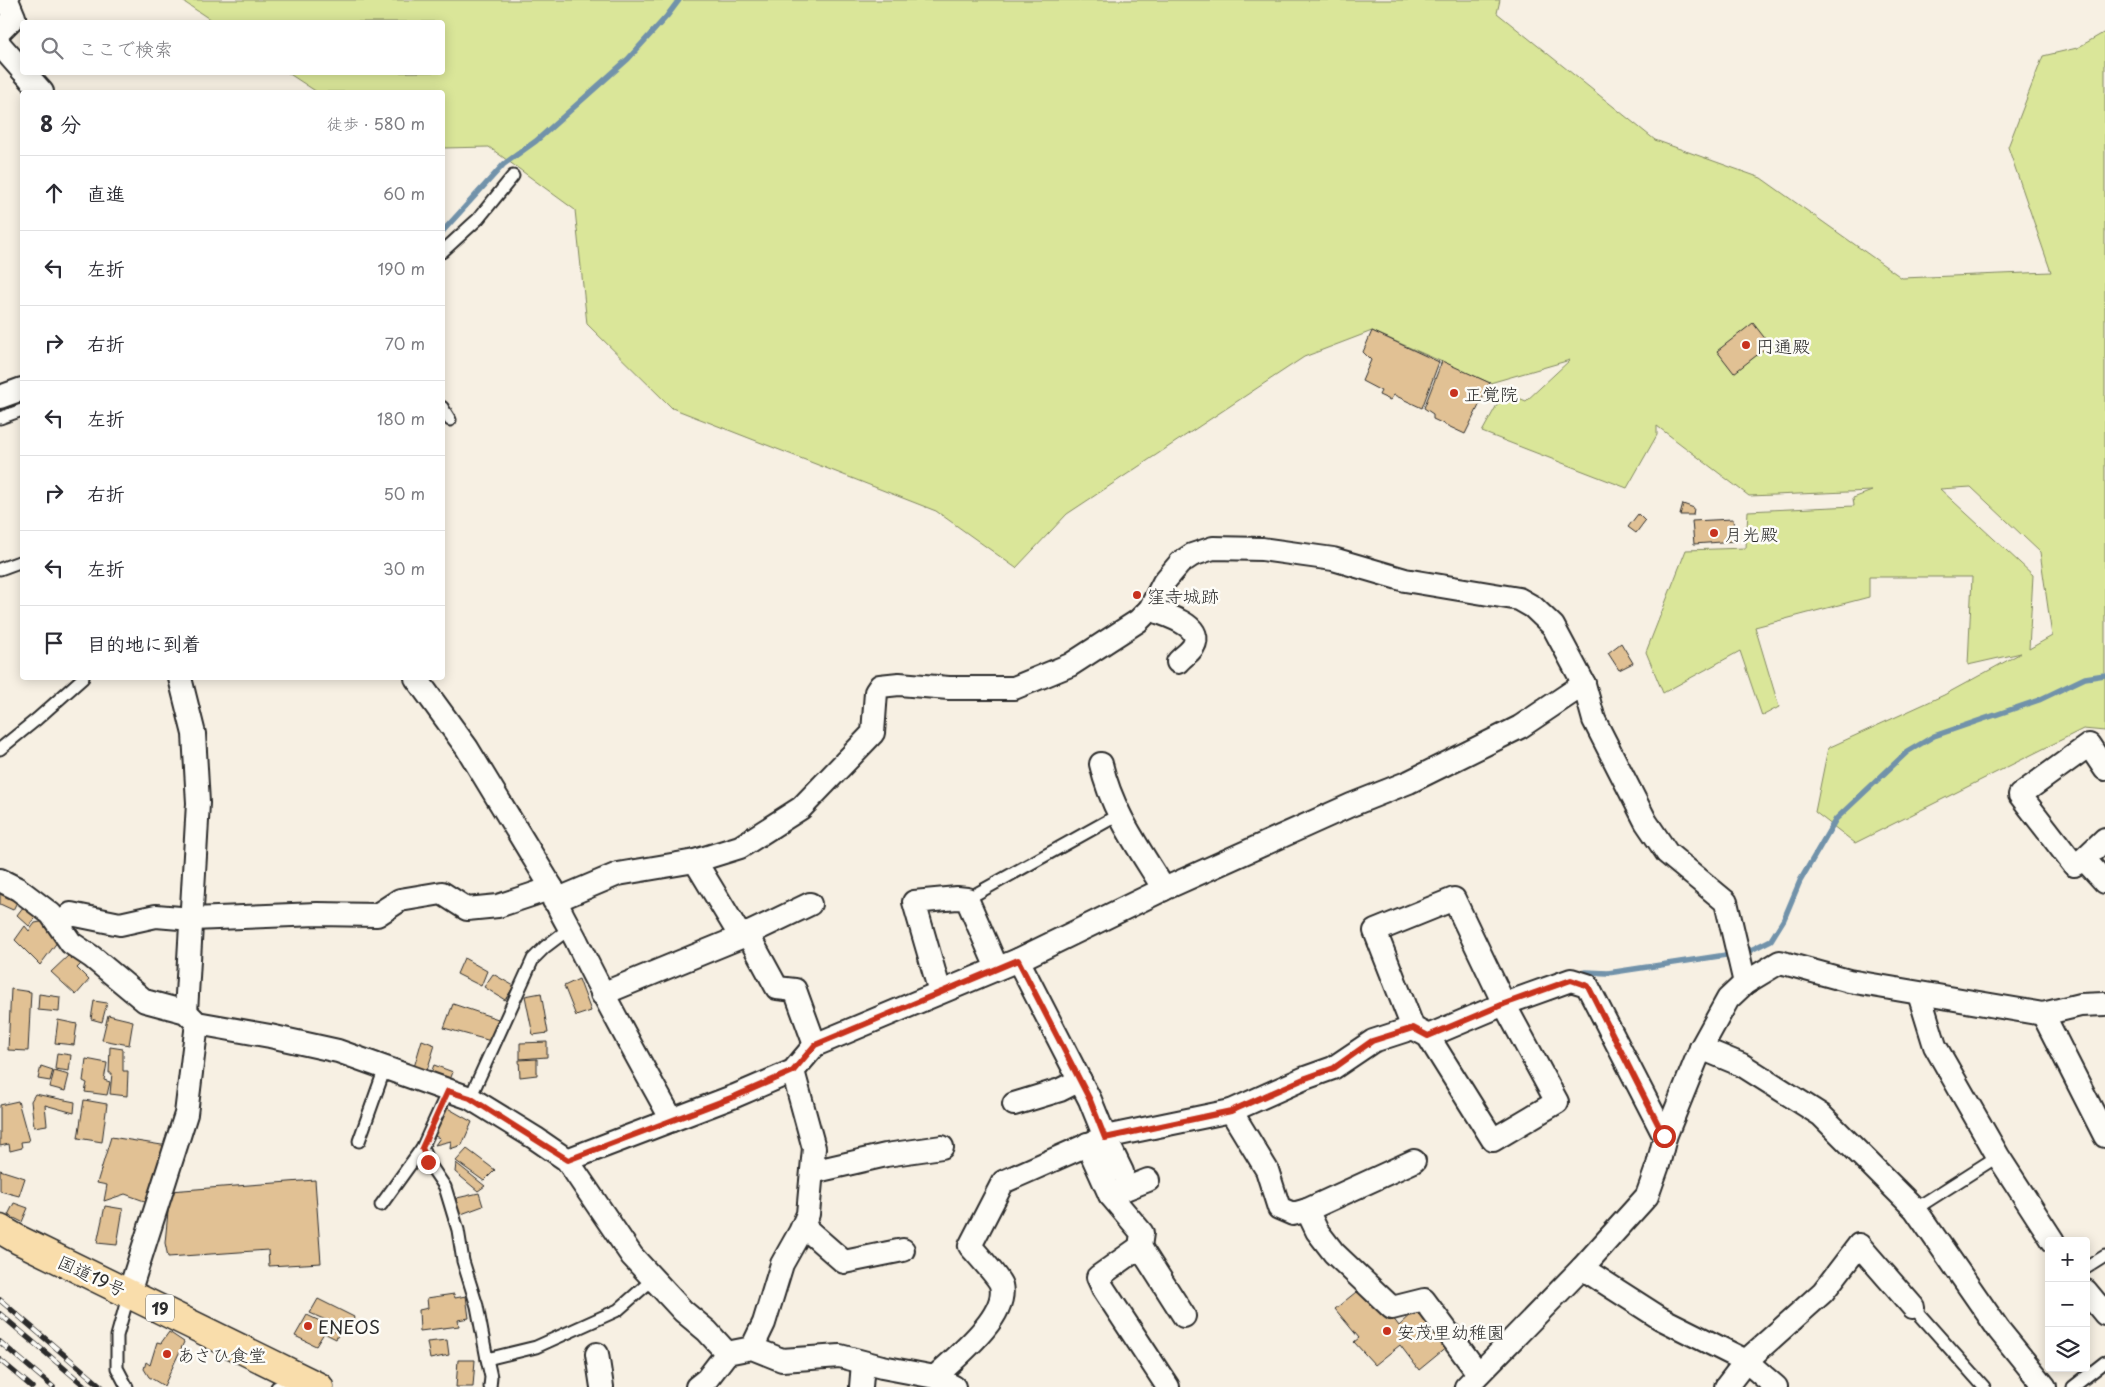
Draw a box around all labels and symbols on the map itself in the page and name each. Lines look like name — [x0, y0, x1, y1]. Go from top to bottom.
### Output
place label: 円通殿 — [1756, 332, 1810, 359]
marker: 円通殿 — [1740, 339, 1752, 351]
place label: 正覚院 — [1464, 380, 1518, 407]
marker: 正覚院 — [1448, 387, 1460, 399]
place label: 月光殿 — [1724, 520, 1778, 547]
marker: 月光殿 — [1708, 527, 1720, 539]
place label: 窪寺城跡 — [1147, 582, 1219, 609]
marker: 窪寺城跡 — [1131, 589, 1143, 601]
route start — [1653, 1125, 1676, 1148]
route end — [417, 1151, 440, 1174]
street label: 国道19号 — [53, 1247, 131, 1303]
road number: 19 — [146, 1295, 174, 1322]
place label: ENEOS — [318, 1313, 380, 1340]
place label: 安茂里幼稚園 — [1397, 1318, 1505, 1345]
marker: ENEOS — [302, 1320, 314, 1332]
marker: 安茂里幼稚園 — [1381, 1325, 1393, 1337]
place label: あさひ食堂 — [177, 1341, 266, 1368]
marker: あさひ食堂 — [161, 1348, 173, 1360]

